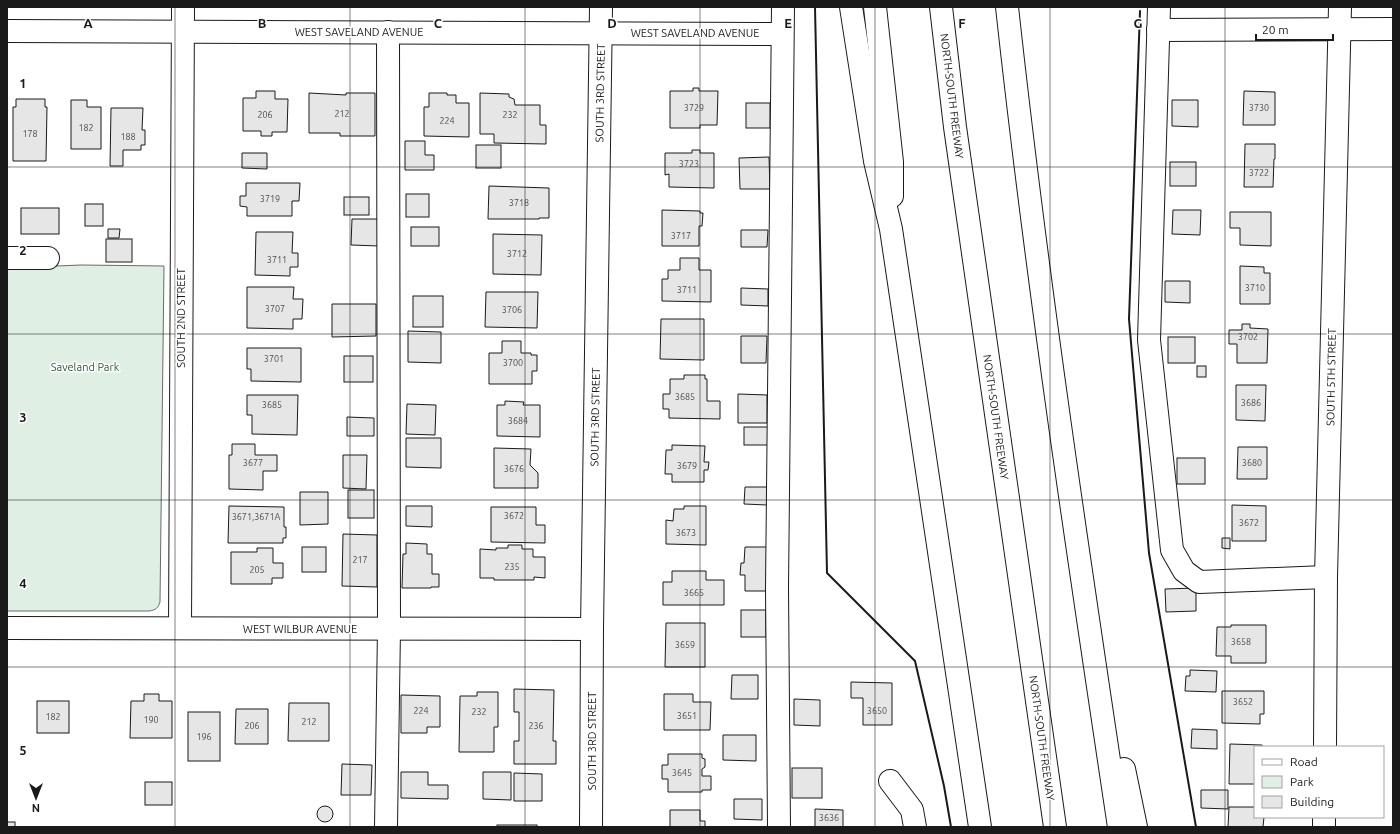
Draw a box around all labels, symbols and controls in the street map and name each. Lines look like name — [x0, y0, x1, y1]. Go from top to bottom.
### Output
text: A — [83, 16, 93, 30]
text: B — [258, 16, 267, 30]
text: C — [434, 16, 443, 30]
text: D — [607, 16, 617, 30]
text: E — [784, 16, 792, 30]
text: F — [958, 16, 966, 30]
text: G — [1134, 16, 1143, 30]
scale bar — [1256, 16, 1333, 42]
text: 20 m — [1262, 23, 1289, 36]
street label: WEST SAVELAND AVENUE — [295, 26, 423, 38]
street label: WEST SAVELAND AVENUE — [631, 27, 759, 39]
street label: NORTH-SOUTH FREEWAY — [938, 33, 966, 160]
street label: SOUTH 3RD STREET — [593, 44, 607, 142]
text: 1 — [19, 76, 27, 90]
house number: 3729 — [684, 103, 704, 113]
house number: 3730 — [1249, 103, 1269, 113]
house number: 212 — [334, 109, 350, 119]
house number: 206 — [257, 110, 273, 120]
house number: 232 — [502, 110, 518, 120]
house number: 224 — [439, 116, 455, 126]
house number: 182 — [78, 123, 94, 133]
house number: 178 — [22, 129, 38, 139]
house number: 188 — [120, 132, 136, 142]
house number: 3723 — [679, 159, 699, 169]
house number: 3722 — [1249, 168, 1269, 178]
house number: 3719 — [260, 194, 280, 204]
house number: 3718 — [509, 198, 529, 208]
house number: 3717 — [671, 231, 691, 241]
text: 2 — [19, 243, 27, 257]
house number: 3712 — [507, 249, 527, 259]
house number: 3711 — [267, 255, 287, 265]
street label: SOUTH 2ND STREET — [175, 268, 187, 368]
house number: 3710 — [1245, 283, 1265, 293]
house number: 3711 — [677, 285, 697, 295]
house number: 3707 — [265, 304, 285, 314]
house number: 3706 — [502, 305, 522, 315]
street label: SOUTH 5TH STREET — [1324, 328, 1338, 426]
house number: 3702 — [1238, 332, 1258, 342]
house number: 3701 — [264, 354, 284, 364]
street label: NORTH-SOUTH FREEWAY — [981, 354, 1011, 481]
house number: 3700 — [503, 358, 523, 368]
park label: Saveland Park — [51, 361, 120, 373]
street label: SOUTH 3RD STREET — [588, 368, 602, 466]
house number: 3685 — [675, 392, 695, 402]
house number: 3686 — [1241, 398, 1261, 408]
house number: 3685 — [262, 400, 282, 410]
text: 3 — [19, 410, 27, 424]
house number: 3684 — [508, 416, 528, 426]
house number: 3677 — [243, 458, 263, 468]
house number: 3680 — [1242, 458, 1262, 468]
house number: 3679 — [677, 461, 697, 471]
house number: 3676 — [504, 464, 524, 474]
house number: 3672 — [504, 511, 524, 521]
house number: 3671,3671A — [232, 512, 280, 522]
house number: 3672 — [1239, 518, 1259, 528]
house number: 3673 — [676, 528, 696, 538]
house number: 217 — [352, 555, 368, 565]
house number: 235 — [504, 562, 520, 572]
house number: 205 — [249, 565, 265, 575]
text: 4 — [19, 576, 27, 590]
house number: 3665 — [684, 588, 704, 598]
street label: WEST WILBUR AVENUE — [243, 623, 357, 635]
house number: 3658 — [1231, 637, 1251, 647]
house number: 3659 — [675, 640, 695, 650]
street label: NORTH-SOUTH FREEWAY — [1027, 675, 1057, 802]
street label: SOUTH 3RD STREET — [586, 692, 598, 790]
house number: 3652 — [1233, 697, 1253, 707]
house number: 224 — [413, 706, 429, 716]
house number: 3650 — [867, 706, 887, 716]
house number: 232 — [471, 707, 487, 717]
house number: 3651 — [677, 711, 697, 721]
house number: 182 — [45, 712, 61, 722]
house number: 190 — [143, 715, 159, 725]
house number: 212 — [301, 717, 317, 727]
house number: 206 — [244, 721, 260, 731]
house number: 236 — [528, 721, 544, 731]
house number: 196 — [196, 732, 212, 742]
text: 5 — [19, 743, 27, 757]
legend — [1254, 746, 1384, 818]
text: Road — [1290, 755, 1318, 768]
house number: 3645 — [672, 768, 692, 778]
text: Park — [1290, 775, 1314, 788]
north arrow — [16, 778, 56, 818]
text: Building — [1290, 795, 1334, 808]
text: N — [32, 802, 40, 814]
house number: 3636 — [819, 813, 839, 823]

